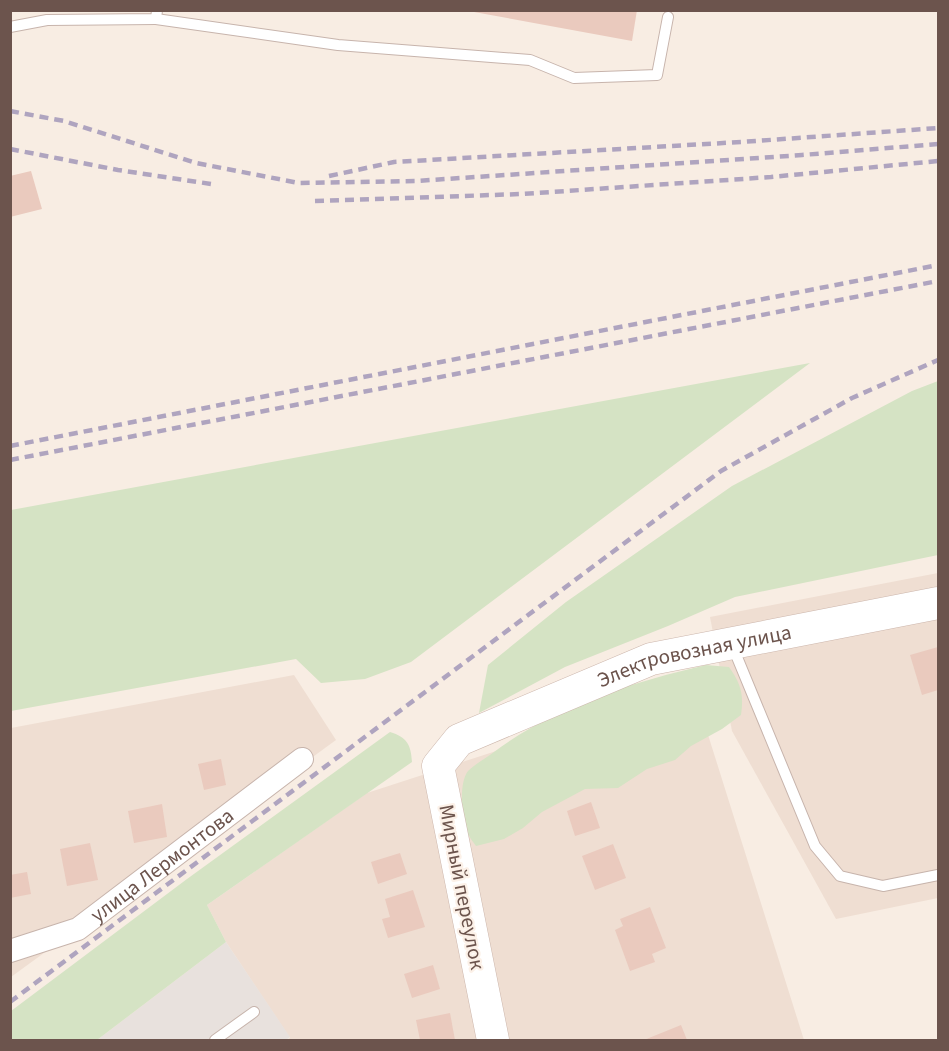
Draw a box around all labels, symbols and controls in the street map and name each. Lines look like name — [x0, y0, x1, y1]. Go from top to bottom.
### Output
street label: Электровозная улица — [592, 617, 794, 695]
street label: улица Лермонтова — [84, 801, 240, 929]
street label: Мирный переулок — [431, 802, 493, 973]

